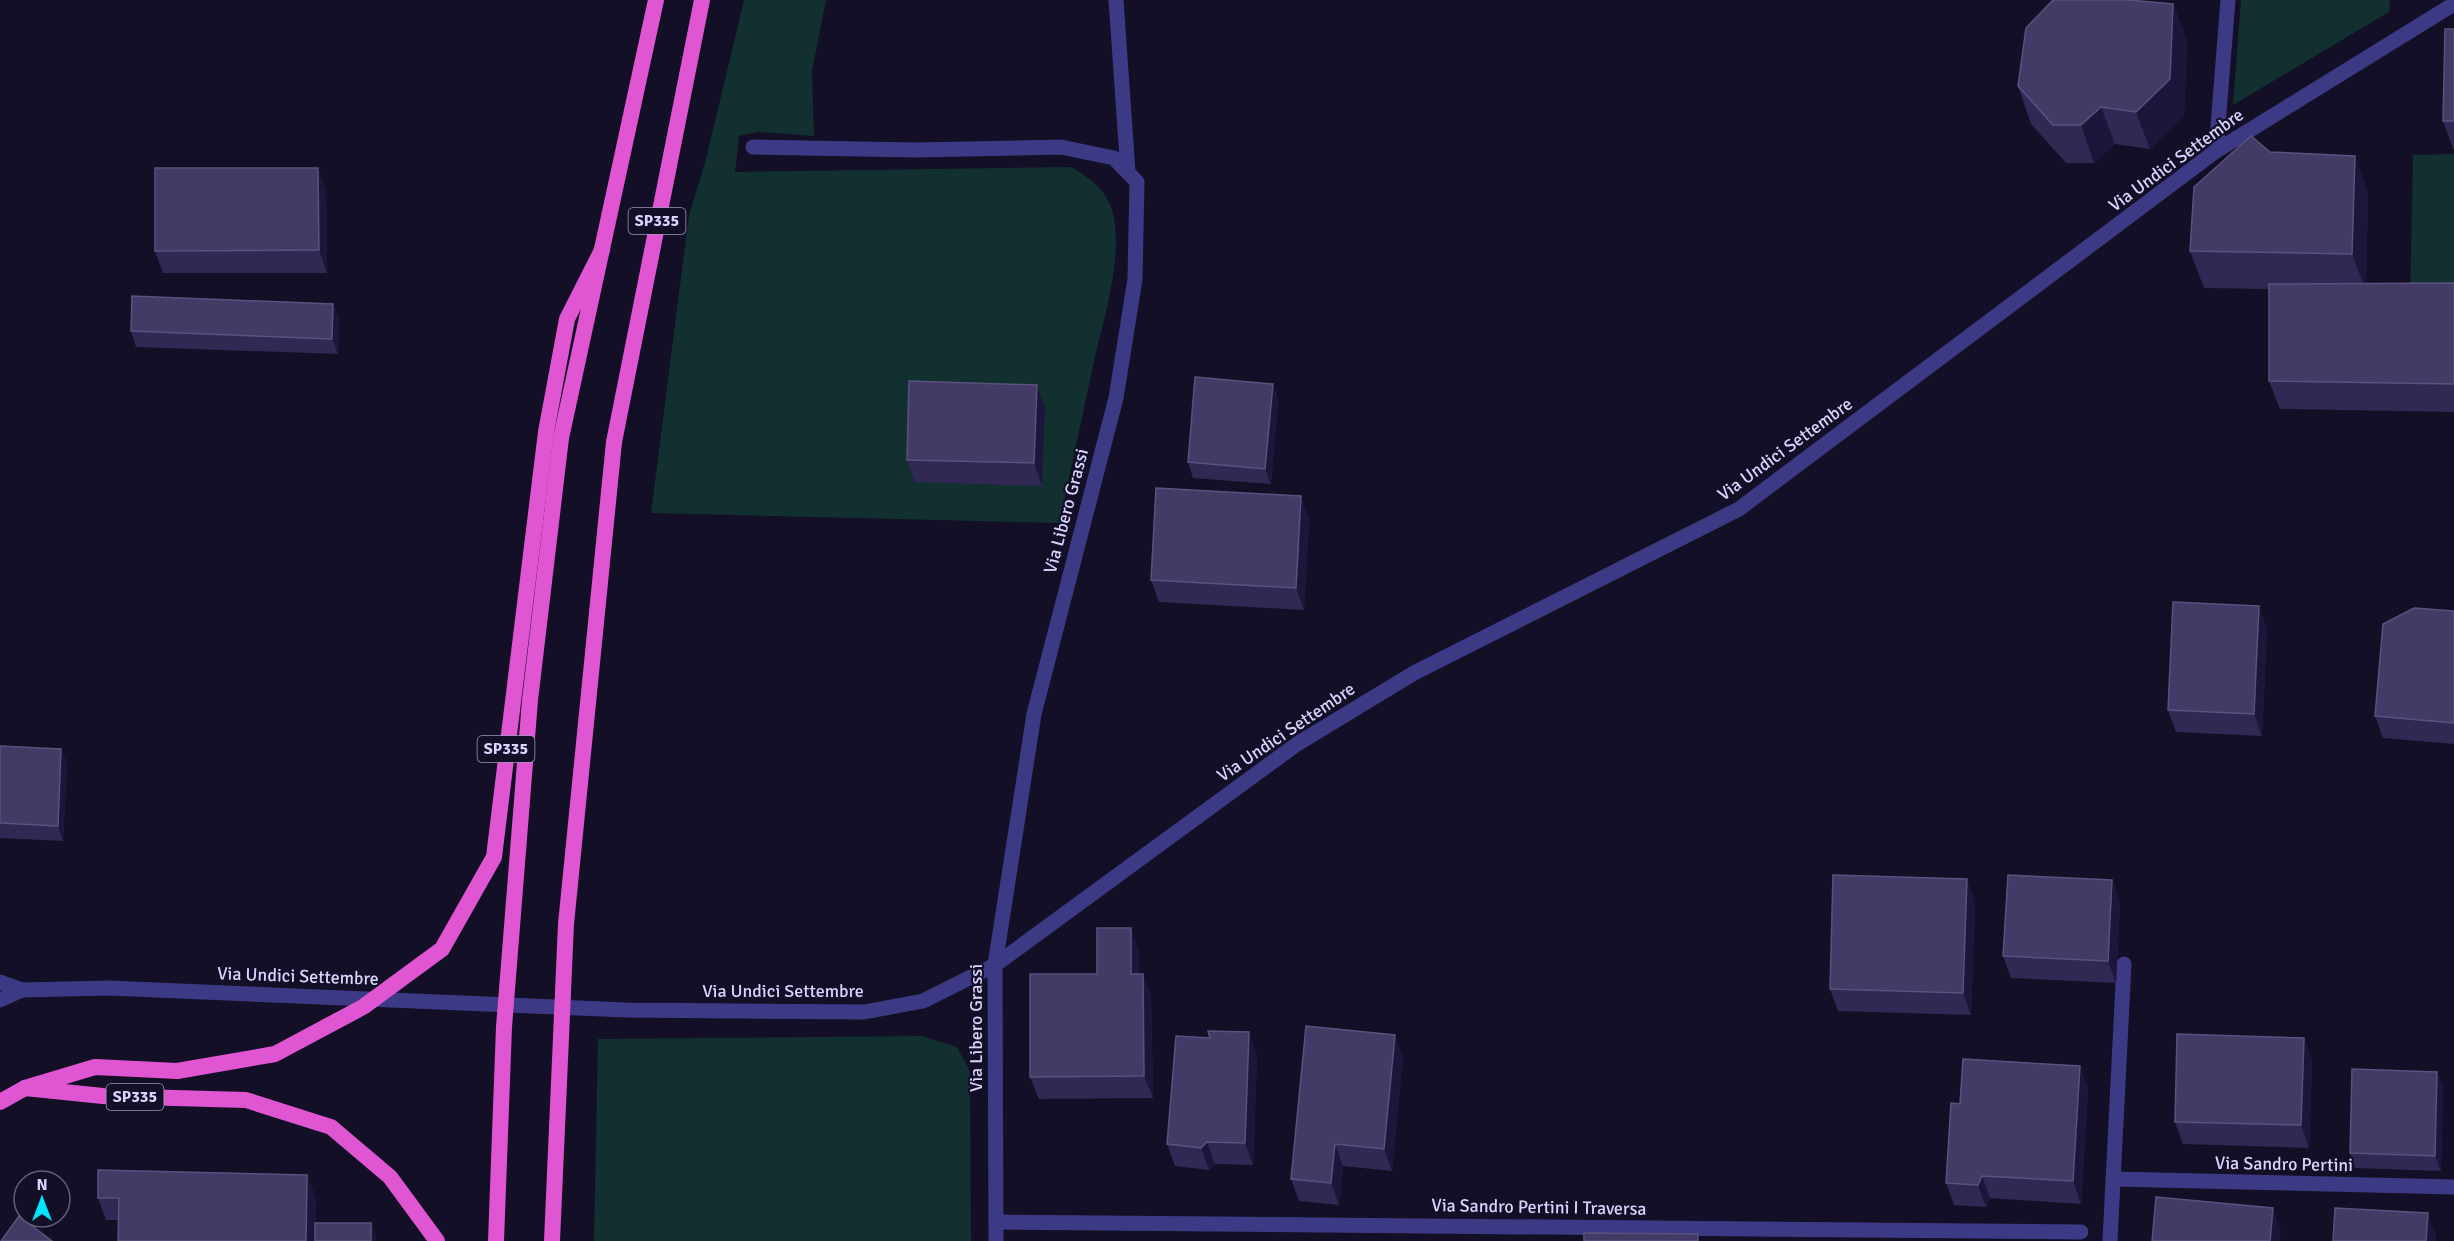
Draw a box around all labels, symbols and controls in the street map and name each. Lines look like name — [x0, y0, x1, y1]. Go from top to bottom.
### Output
street label: Via Undici Settembre — [2104, 104, 2248, 216]
road number: SP335 — [628, 208, 686, 234]
street label: Via Undici Settembre — [1713, 393, 1857, 505]
street label: Via Libero Grassi — [1039, 446, 1093, 576]
street label: Via Undici Settembre — [1213, 678, 1359, 786]
road number: SP335 — [478, 736, 534, 762]
street label: Via Undici Settembre — [217, 962, 379, 990]
street label: Via Libero Grassi — [965, 964, 987, 1092]
street label: Via Undici Settembre — [702, 980, 864, 1002]
road number: SP335 — [106, 1084, 164, 1110]
street label: Via Sandro Pertini — [2215, 1152, 2353, 1176]
north arrow — [12, 1169, 72, 1229]
text: N — [36, 1175, 48, 1195]
street label: Via Sandro Pertini I Traversa — [1431, 1194, 1647, 1220]

